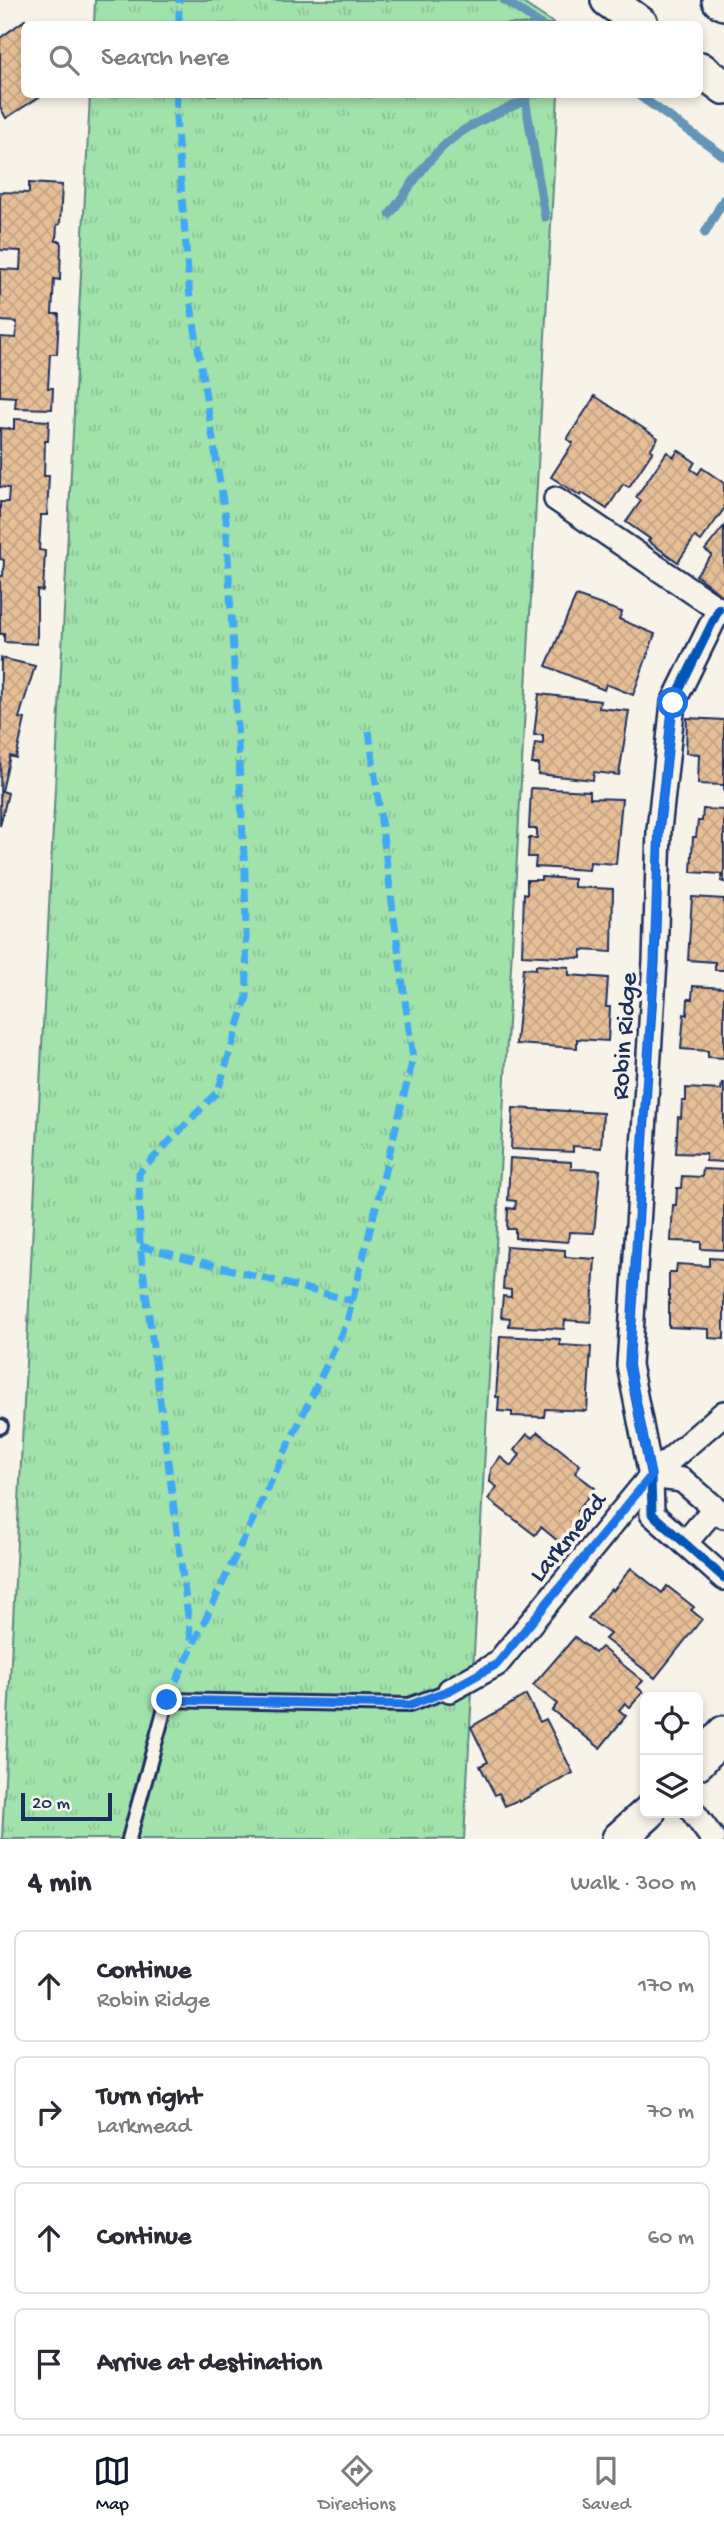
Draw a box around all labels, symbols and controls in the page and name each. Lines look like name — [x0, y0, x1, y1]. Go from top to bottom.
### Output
search box — [21, 21, 703, 98]
icon: search — [45, 41, 83, 79]
text: Search here — [101, 44, 229, 75]
route start — [657, 687, 688, 718]
street label: Robin Ridge — [607, 971, 646, 1101]
street label: Larkmead — [524, 1486, 616, 1590]
route end — [151, 1684, 182, 1715]
map controls — [640, 1692, 703, 1818]
button: locate — [640, 1692, 703, 1755]
button: layers — [640, 1755, 703, 1818]
scale bar — [21, 1790, 112, 1822]
text: 20 m — [32, 1793, 70, 1816]
text: 4 min — [28, 1867, 91, 1902]
text: Walk · 300 m — [570, 1871, 696, 1898]
text: Continue — [97, 1957, 191, 1988]
icon: ahead — [30, 1967, 68, 2005]
text: 170 m — [638, 1973, 694, 2000]
text: Robin Ridge — [97, 1988, 210, 2015]
text: Turn right — [97, 2083, 201, 2114]
icon: right — [30, 2093, 68, 2131]
text: 70 m — [647, 2099, 694, 2126]
text: Larkmead — [97, 2114, 191, 2141]
icon: ahead — [30, 2219, 68, 2257]
text: Continue — [97, 2223, 191, 2254]
text: 60 m — [648, 2225, 694, 2252]
icon: arrive — [30, 2345, 68, 2383]
text: Arrive at destination — [97, 2349, 322, 2380]
tab: Map — [93, 2452, 131, 2517]
tab: Directions — [318, 2452, 395, 2517]
tab: Saved — [582, 2452, 631, 2517]

